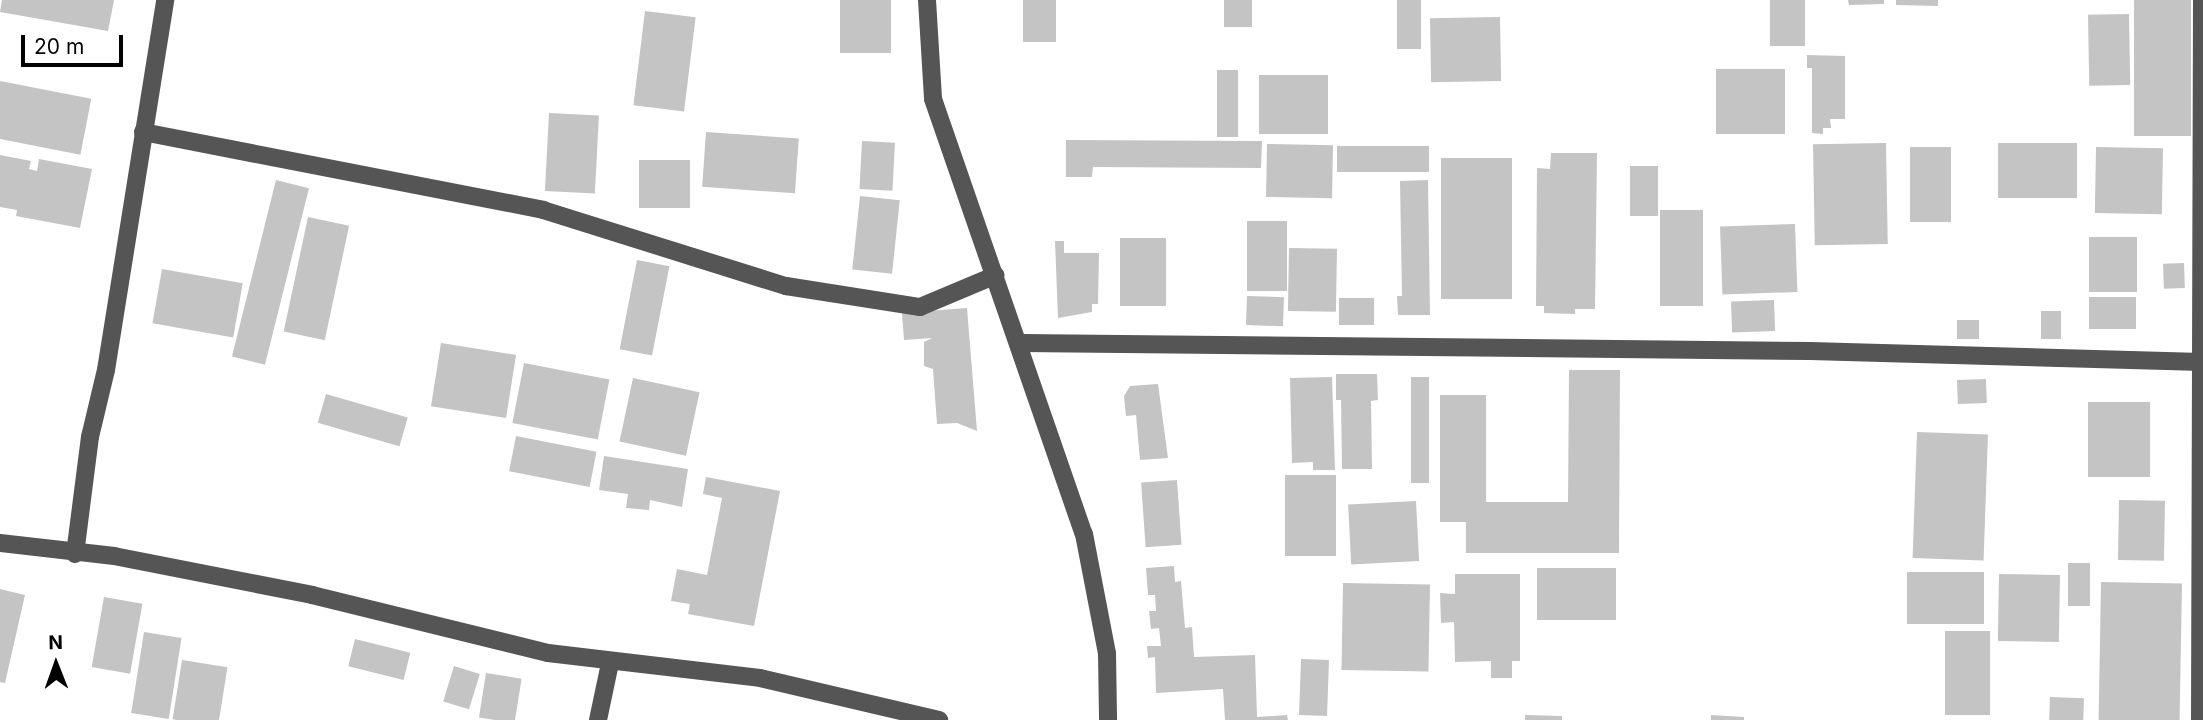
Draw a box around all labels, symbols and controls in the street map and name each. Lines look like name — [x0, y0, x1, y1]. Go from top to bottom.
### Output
scale bar — [24, 21, 126, 65]
text: 20 m — [34, 34, 84, 59]
north arrow — [21, 629, 91, 699]
text: N — [48, 631, 63, 654]

